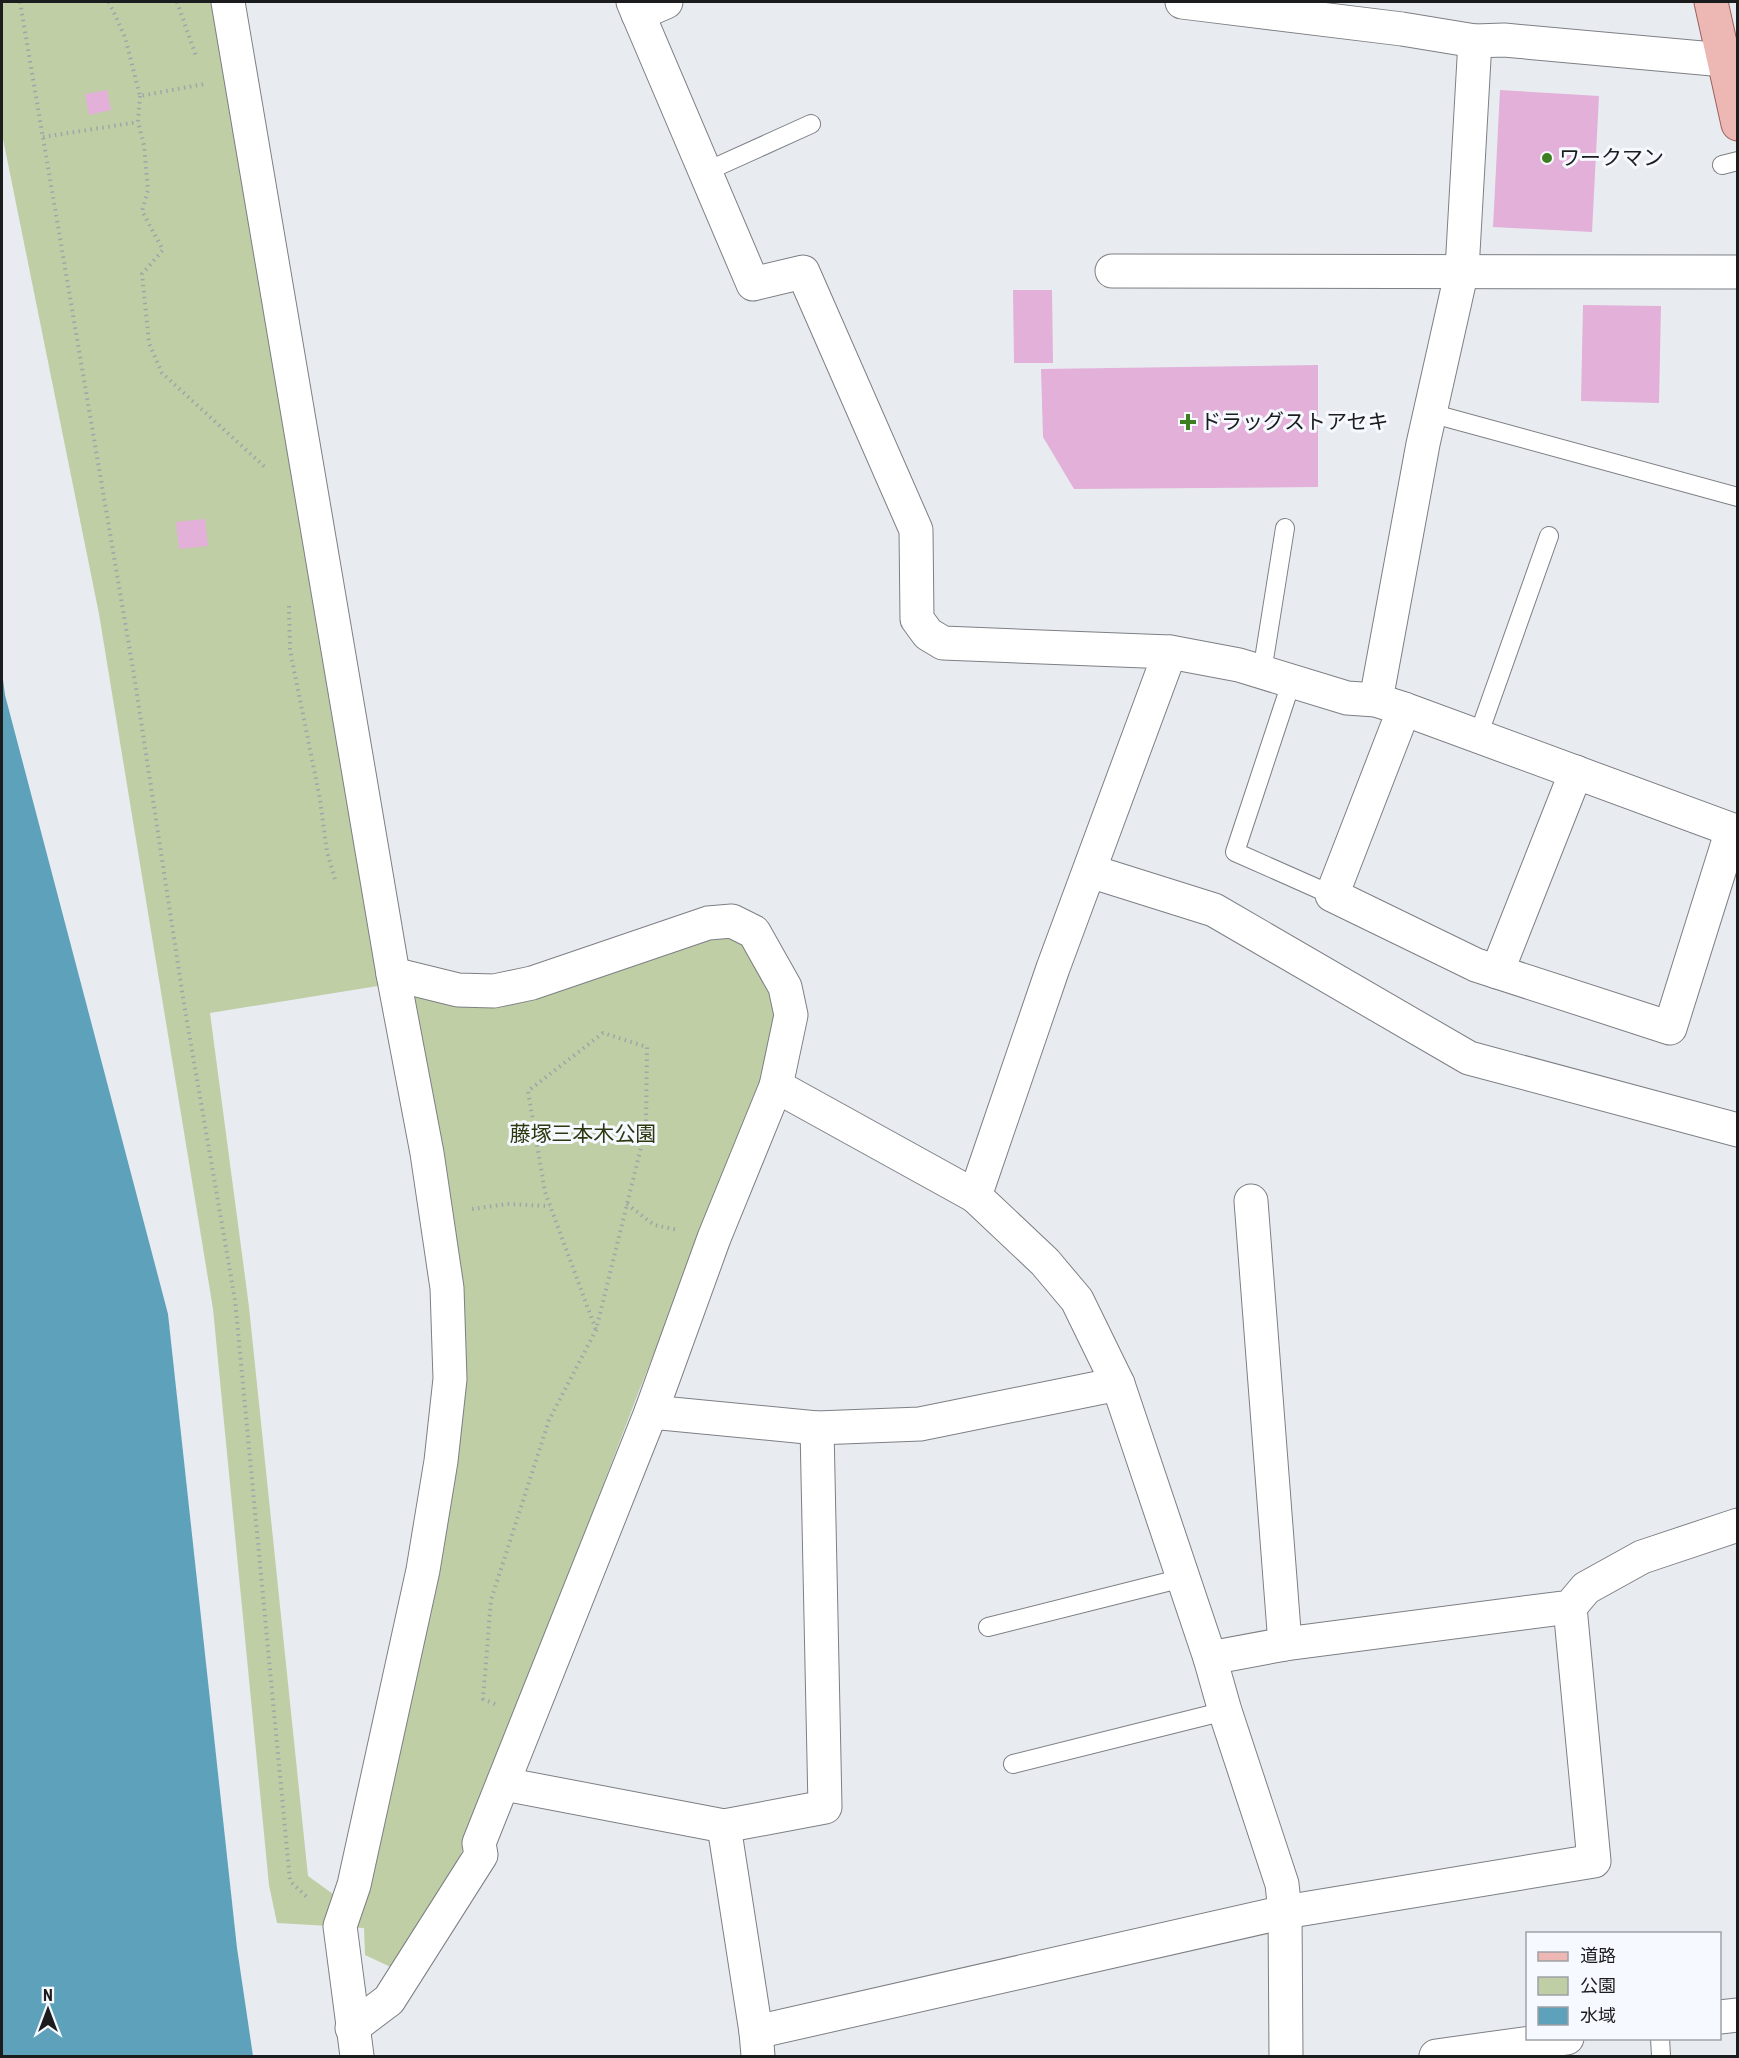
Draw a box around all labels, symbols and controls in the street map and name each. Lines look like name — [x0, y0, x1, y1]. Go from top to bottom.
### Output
place label: ワークマン — [1559, 146, 1664, 170]
marker: ワークマン — [1540, 151, 1554, 165]
place label: ドラッグストアセキ — [1200, 410, 1389, 434]
marker: ドラッグストアセキ — [1181, 415, 1195, 429]
park label: 藤塚三本木公園 — [510, 1122, 657, 1146]
legend — [1526, 1932, 1721, 2040]
text: 道路 — [1580, 1945, 1616, 1966]
text: 公園 — [1580, 1975, 1616, 1996]
north arrow — [18, 1980, 78, 2040]
text: N — [43, 1986, 53, 2005]
text: 水域 — [1580, 2005, 1616, 2026]

